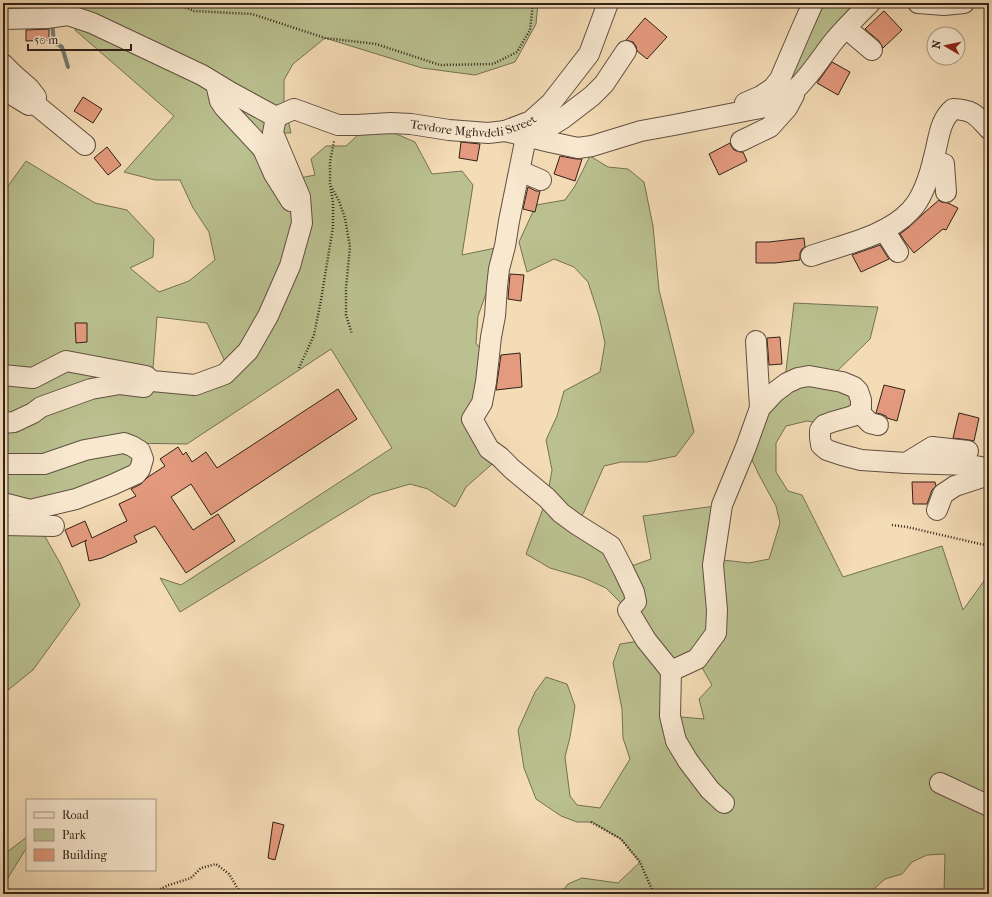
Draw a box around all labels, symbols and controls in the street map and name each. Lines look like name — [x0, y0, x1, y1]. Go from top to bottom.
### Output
scale bar — [28, 26, 131, 52]
north arrow — [926, 26, 966, 66]
text: 50 m — [34, 33, 58, 47]
text: N — [930, 39, 944, 50]
street label: Tevdore Mghvdeli Street — [409, 112, 540, 140]
legend — [26, 799, 156, 871]
text: Road — [62, 808, 89, 822]
text: Park — [62, 828, 87, 842]
text: Building — [62, 848, 107, 862]

